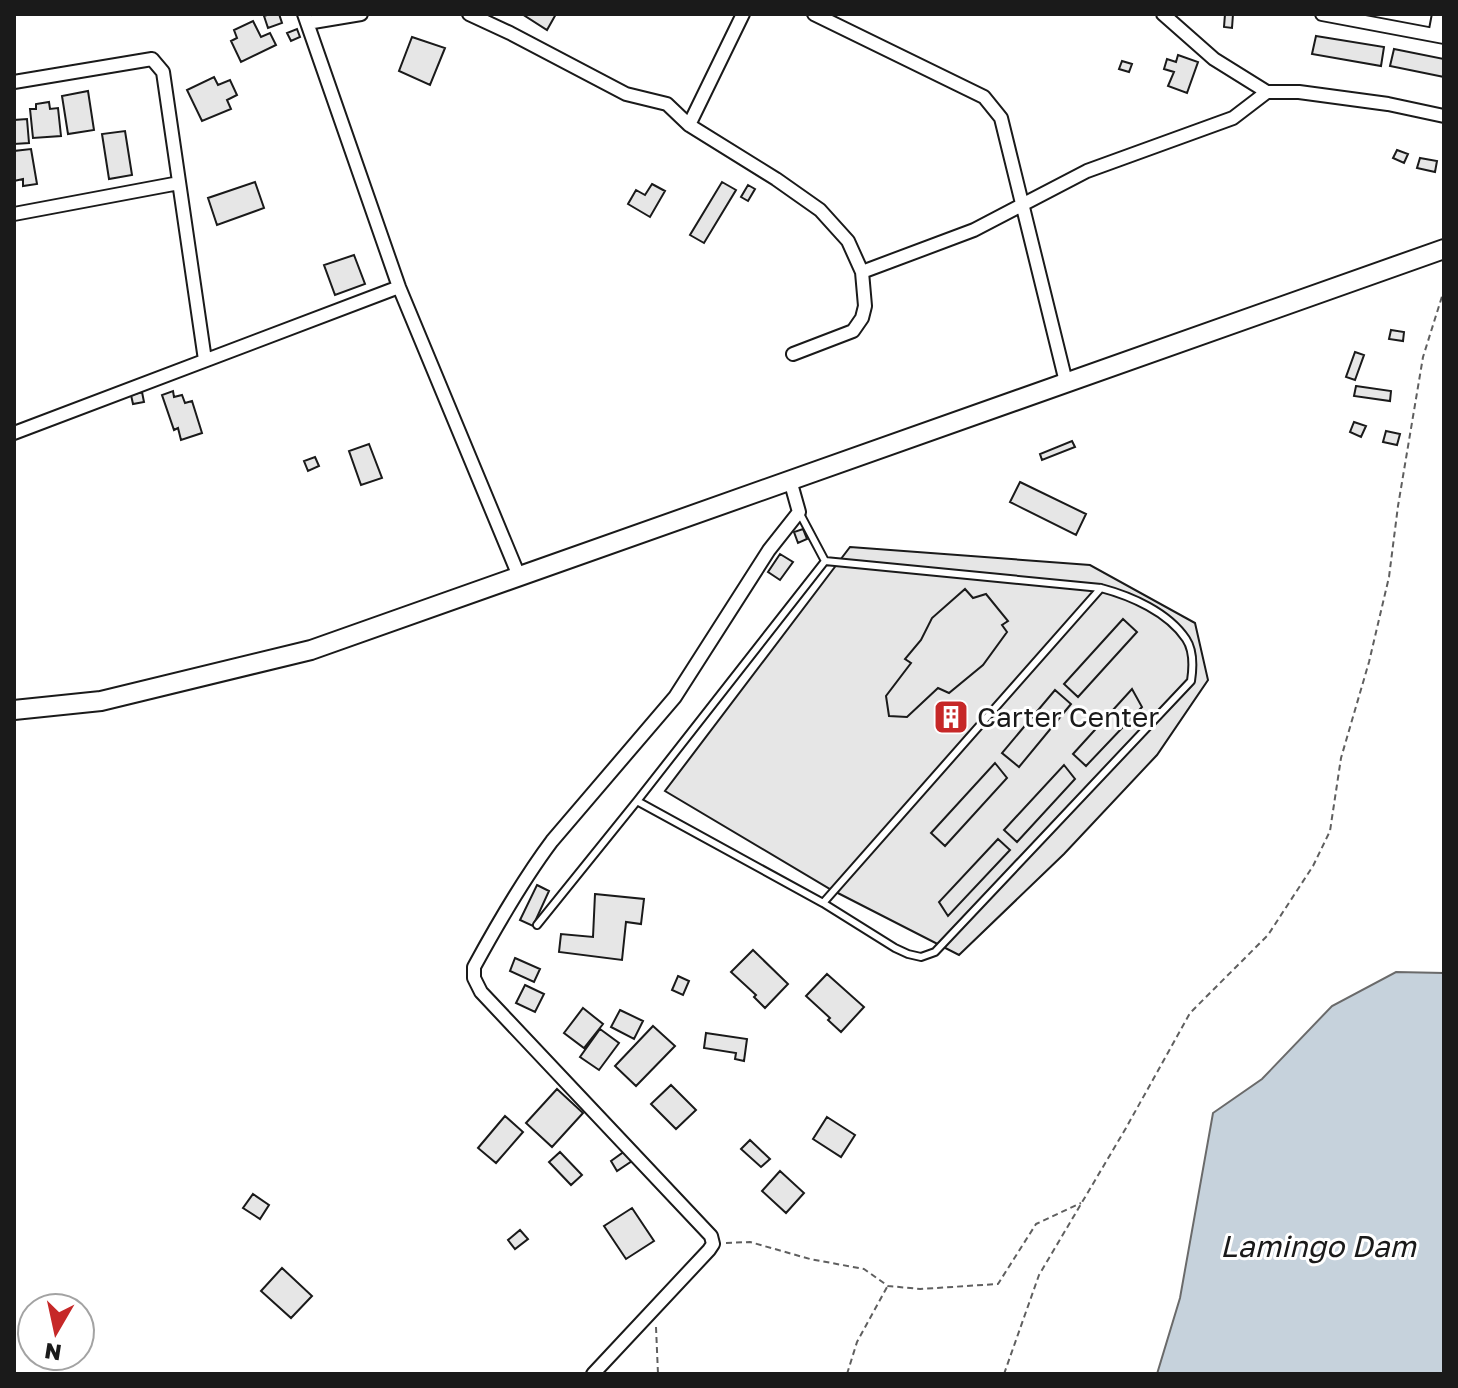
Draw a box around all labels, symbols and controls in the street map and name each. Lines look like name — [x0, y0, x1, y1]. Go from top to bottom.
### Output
building icon: Carter Center — [932, 698, 970, 736]
place label: Carter Center — [977, 700, 1159, 733]
water label: Lamingo Dam — [1220, 1228, 1417, 1264]
north arrow — [16, 1292, 96, 1372]
text: N — [42, 1338, 63, 1367]

